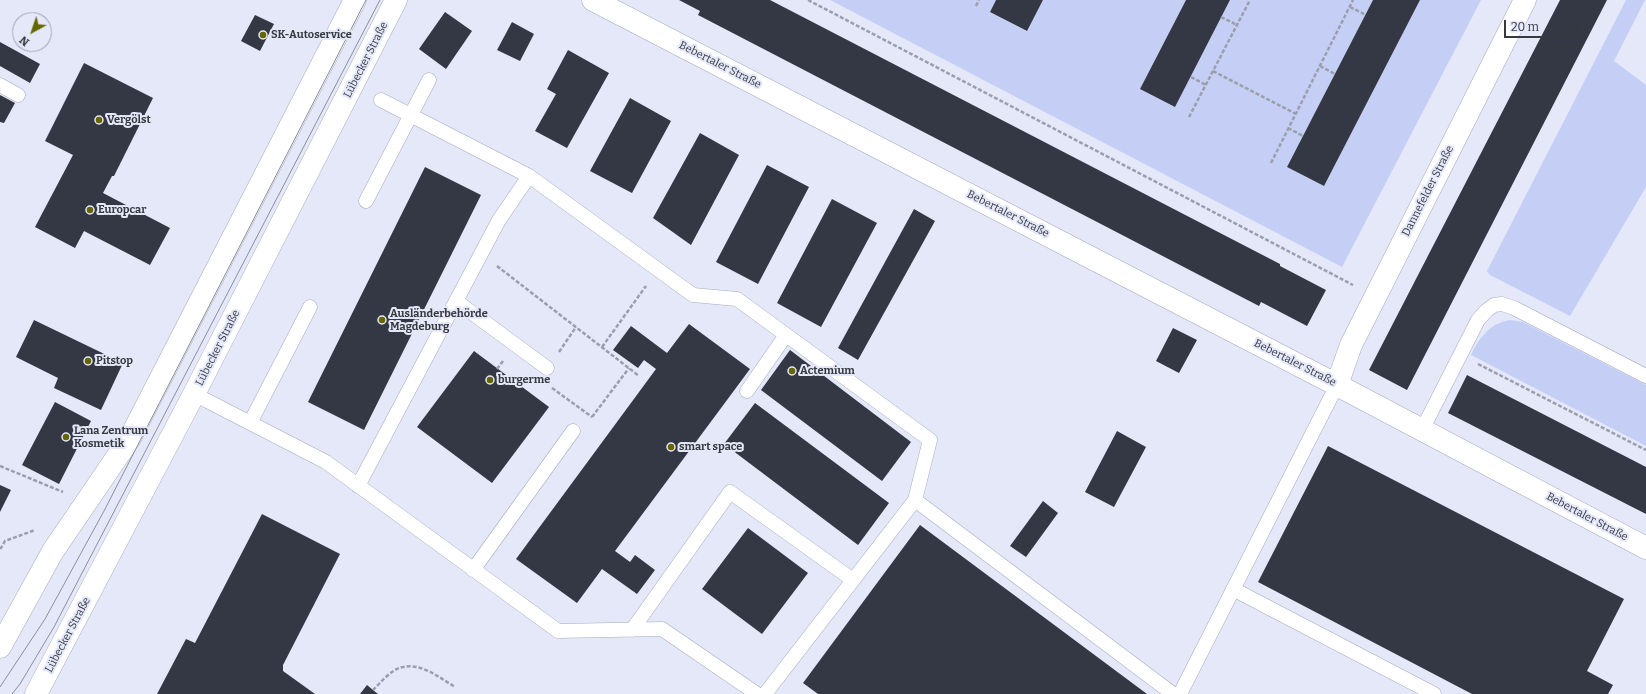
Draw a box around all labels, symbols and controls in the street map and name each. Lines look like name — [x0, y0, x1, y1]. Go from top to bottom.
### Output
north arrow — [12, 12, 52, 52]
scale bar — [1506, 12, 1586, 38]
street label: Lübecker Straße — [341, 20, 391, 100]
text: 20 m — [1511, 20, 1539, 34]
place label: SK-Autoservice — [271, 28, 352, 42]
marker: SK-Autoservice — [258, 30, 268, 40]
text: N — [17, 33, 32, 49]
street label: Bebertaler Straße — [677, 39, 763, 91]
place label: Vergölst — [107, 113, 151, 127]
marker: Vergölst — [94, 115, 104, 125]
street label: Dannefelder Straße — [1399, 143, 1457, 239]
street label: Bebertaler Straße — [965, 188, 1051, 240]
place label: Europcar — [98, 203, 146, 217]
marker: Europcar — [85, 205, 95, 215]
place label: Ausländerbehörde Magdeburg — [390, 307, 488, 333]
street label: Lübecker Straße — [193, 308, 243, 388]
marker: Ausländerbehörde Magdeburg — [377, 315, 387, 325]
street label: Bebertaler Straße — [1252, 337, 1338, 389]
place label: Pitstop — [96, 354, 133, 368]
marker: Pitstop — [83, 356, 93, 366]
place label: Actemium — [800, 364, 855, 378]
marker: Actemium — [787, 366, 797, 376]
place label: burgerme — [498, 373, 550, 387]
marker: burgerme — [485, 375, 495, 385]
place label: Lana Zentrum Kosmetik — [74, 424, 148, 450]
marker: Lana Zentrum Kosmetik — [61, 432, 71, 442]
place label: smart space — [679, 440, 742, 454]
marker: smart space — [666, 442, 676, 452]
street label: Bebertaler Straße — [1544, 490, 1630, 544]
street label: Lübecker Straße — [43, 595, 93, 675]

